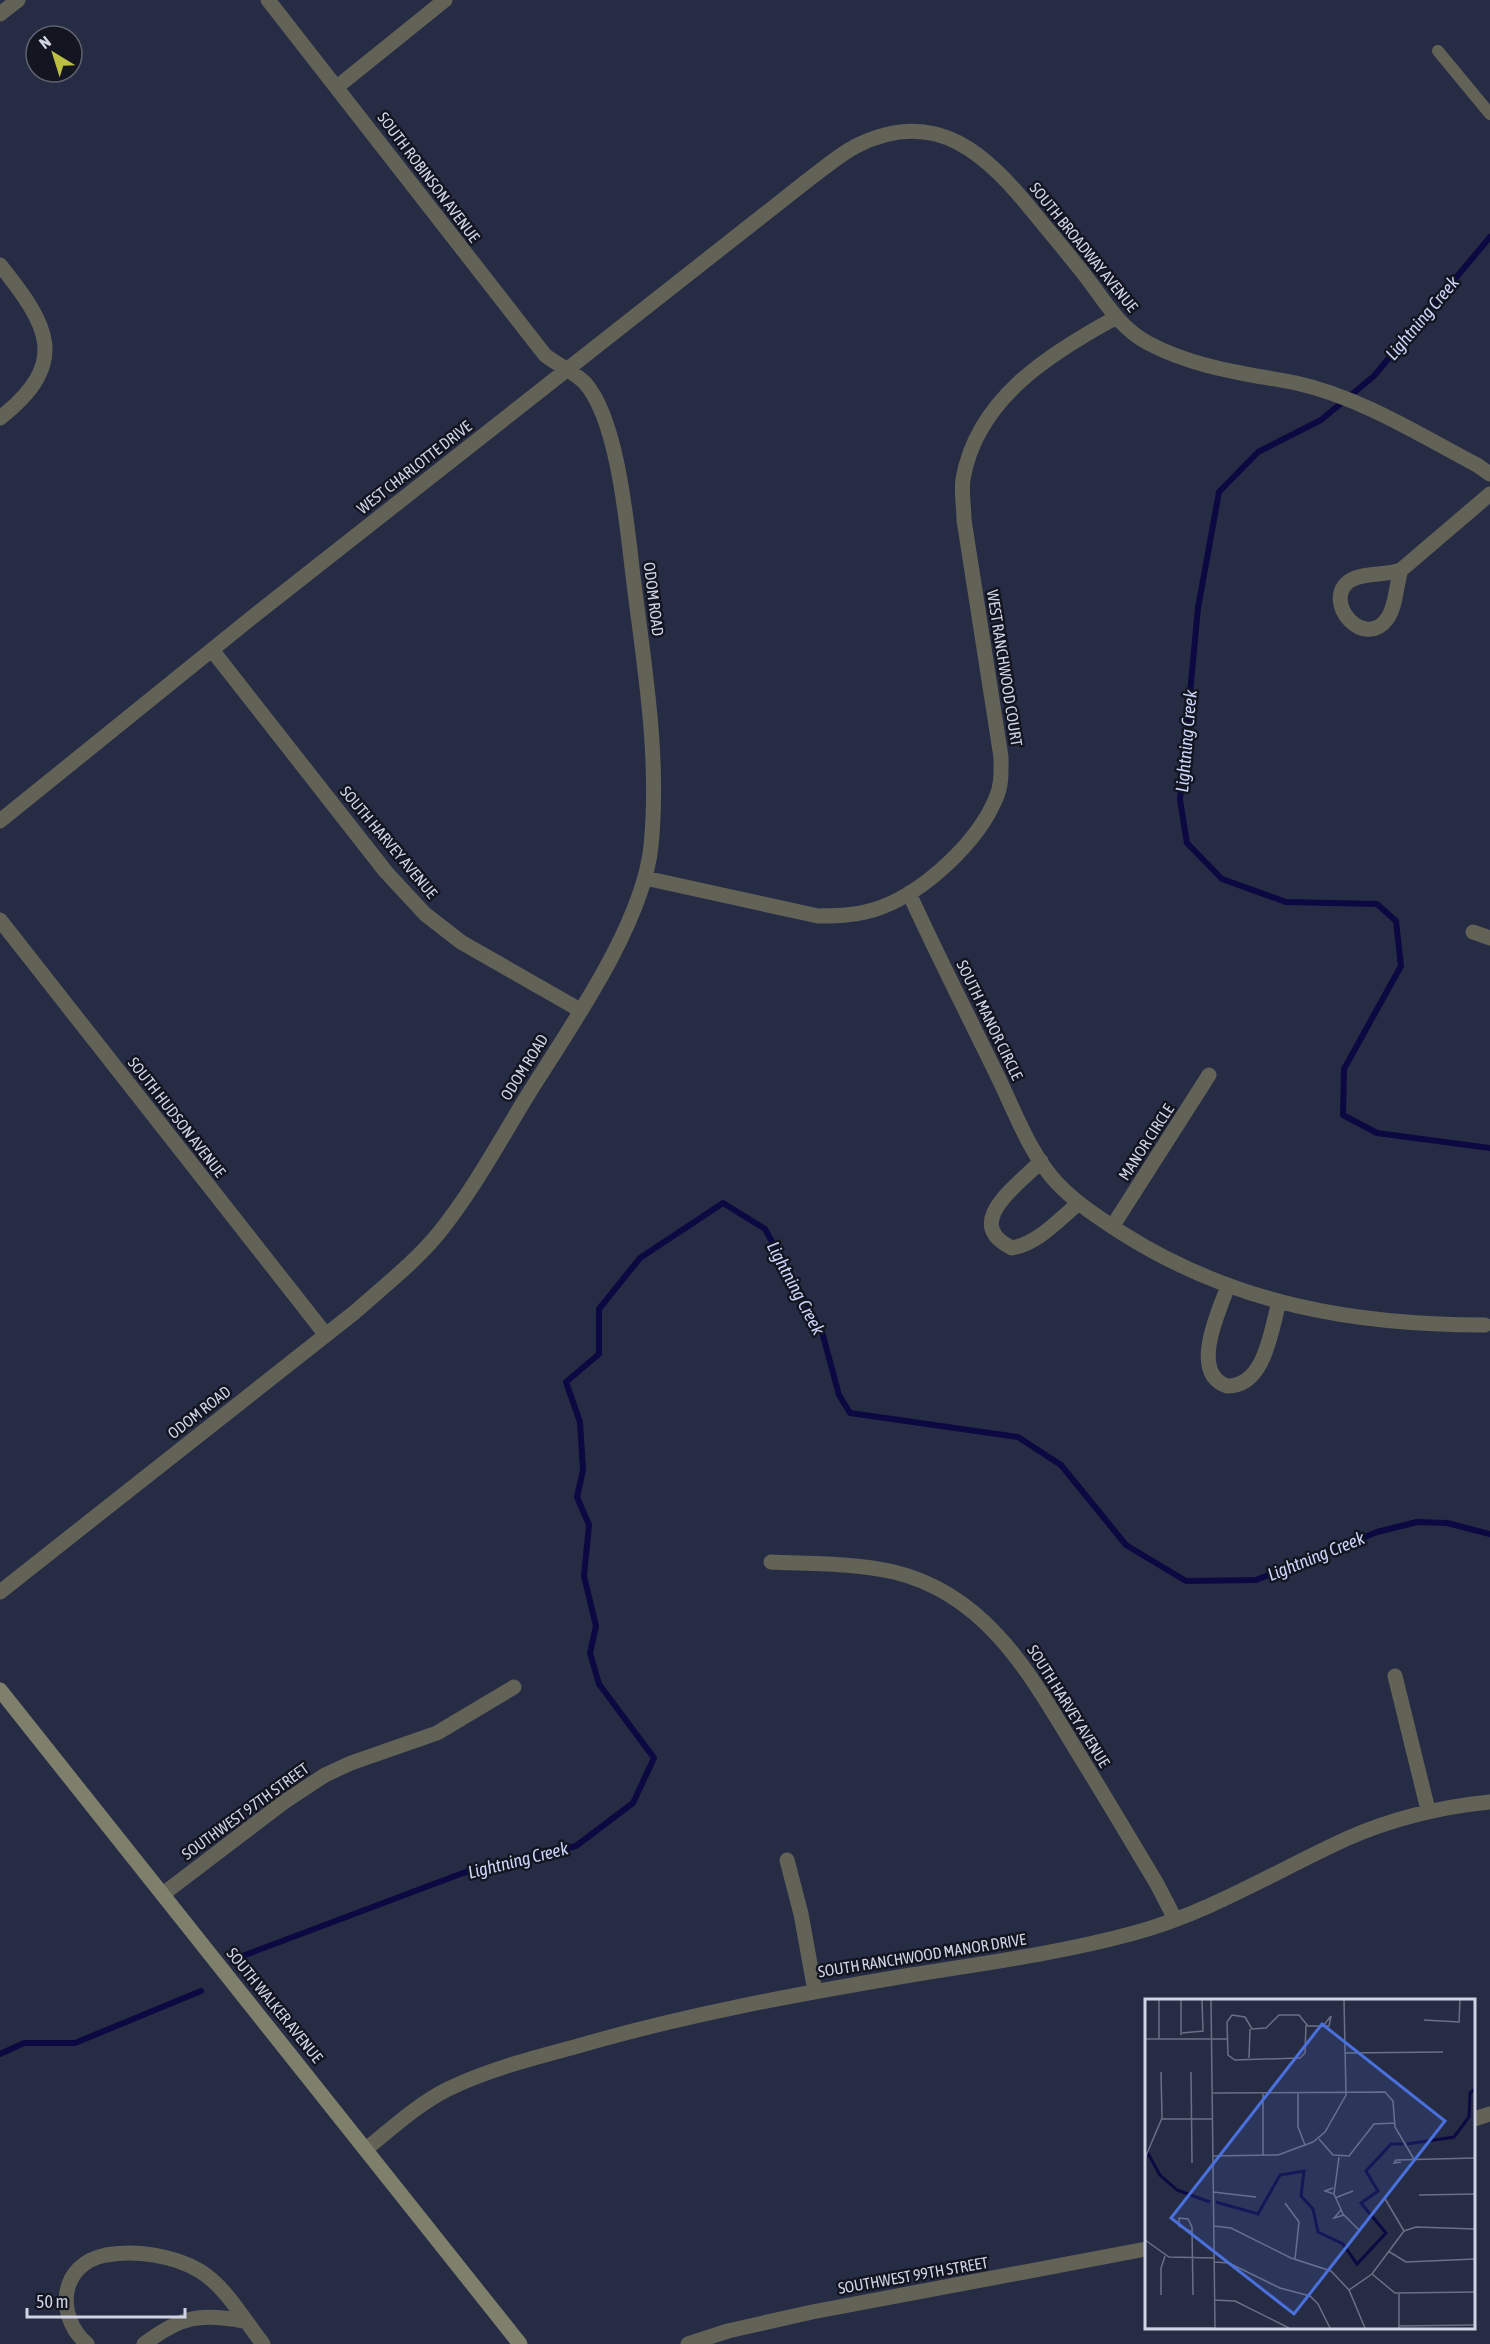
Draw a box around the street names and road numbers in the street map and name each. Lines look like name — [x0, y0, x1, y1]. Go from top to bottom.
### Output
street label: SOUTH ROBINSON AVENUE — [374, 109, 484, 246]
street label: SOUTH BROADWAY AVENUE — [1026, 179, 1142, 315]
street label: WEST CHARLOTTE DRIVE — [353, 417, 475, 517]
street label: ODOM ROAD — [641, 561, 667, 637]
street label: WEST RANCHWOOD COURT — [984, 589, 1026, 747]
street label: SOUTH HARVEY AVENUE — [337, 782, 441, 902]
street label: SOUTH MANOR CIRCLE — [953, 957, 1027, 1083]
street label: ODOM ROAD — [497, 1031, 551, 1103]
street label: SOUTH HUDSON AVENUE — [125, 1053, 230, 1181]
street label: MANOR CIRCLE — [1115, 1101, 1177, 1183]
street label: ODOM ROAD — [164, 1382, 234, 1442]
street label: SOUTH HARVEY AVENUE — [1024, 1642, 1114, 1771]
street label: SOUTHWEST 97TH STREET — [178, 1759, 312, 1863]
street label: SOUTH RANCHWOOD MANOR DRIVE — [817, 1930, 1027, 1980]
street label: SOUTH WALKER AVENUE — [223, 1944, 327, 2066]
street label: SOUTHWEST 99TH STREET — [837, 2253, 989, 2297]

